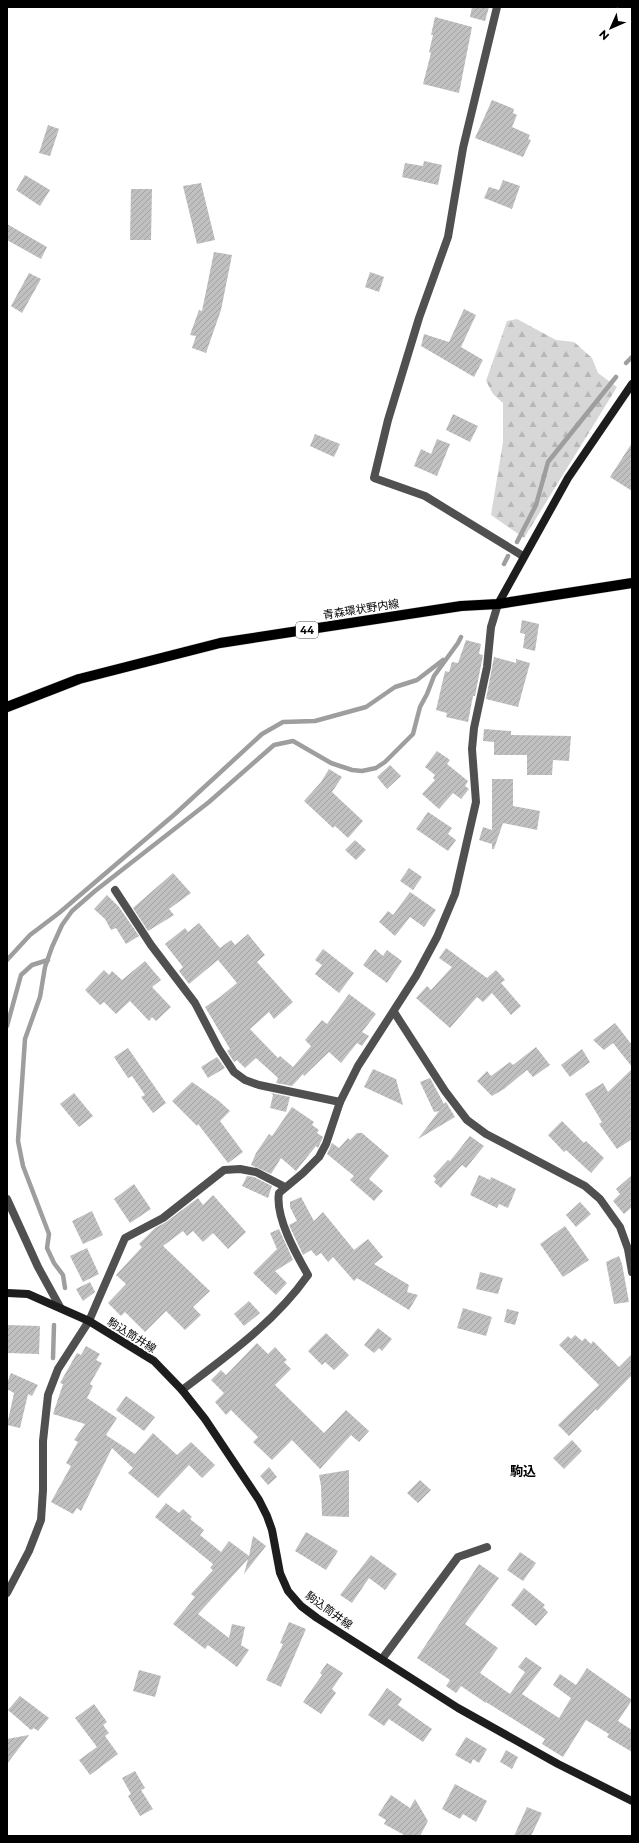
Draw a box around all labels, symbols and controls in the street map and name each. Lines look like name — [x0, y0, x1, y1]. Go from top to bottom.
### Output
north arrow — [591, 8, 631, 48]
text: N — [596, 27, 612, 43]
street label: 青森環状野内線 — [322, 596, 400, 622]
road number: 44 — [296, 622, 318, 638]
street label: 駒込筒井線 — [105, 1314, 159, 1356]
district label: 駒込 — [510, 1463, 536, 1479]
street label: 駒込筒井線 — [303, 1588, 355, 1632]

